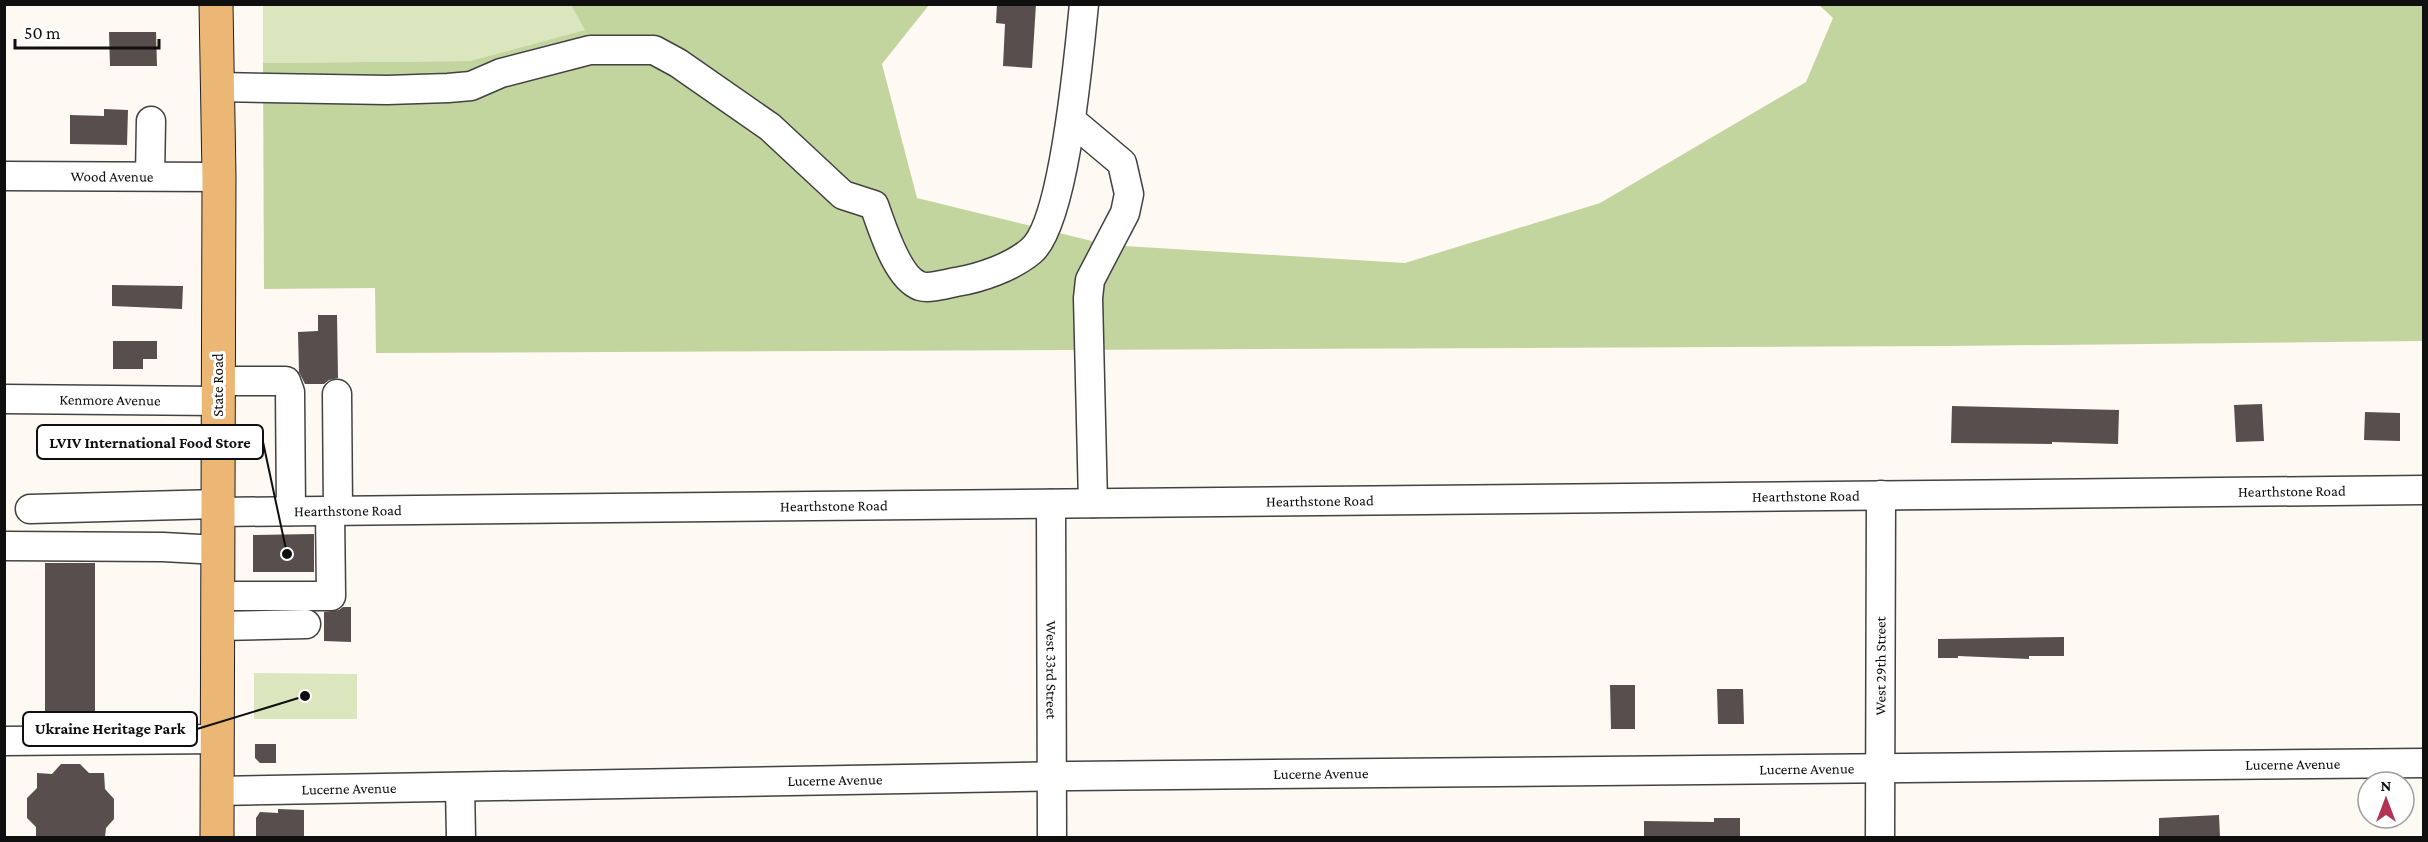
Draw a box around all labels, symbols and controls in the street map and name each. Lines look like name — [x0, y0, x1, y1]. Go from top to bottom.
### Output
scale bar — [15, 12, 159, 50]
text: 50 m — [24, 23, 61, 43]
street label: Wood Avenue — [70, 168, 154, 185]
street label: State Road — [210, 353, 226, 417]
street label: Kenmore Avenue — [59, 392, 161, 408]
callout: LVIV International Food Store — [37, 425, 263, 459]
text: LVIV International Food Store — [49, 434, 251, 451]
street label: Hearthstone Road — [2238, 483, 2346, 500]
street label: Hearthstone Road — [1752, 488, 1860, 505]
street label: Hearthstone Road — [1266, 492, 1374, 510]
street label: Hearthstone Road — [780, 497, 888, 514]
street label: Hearthstone Road — [294, 502, 402, 519]
street label: West 29th Street — [1872, 615, 1889, 716]
street label: West 33rd Street — [1043, 621, 1060, 720]
callout: Ukraine Heritage Park — [23, 712, 197, 746]
text: Ukraine Heritage Park — [35, 720, 186, 737]
street label: Lucerne Avenue — [2245, 756, 2341, 773]
street label: Lucerne Avenue — [1759, 760, 1855, 777]
street label: Lucerne Avenue — [1273, 765, 1369, 782]
north arrow — [2356, 770, 2416, 830]
street label: Lucerne Avenue — [787, 771, 883, 789]
text: N — [2381, 777, 2392, 794]
street label: Lucerne Avenue — [301, 780, 397, 798]

